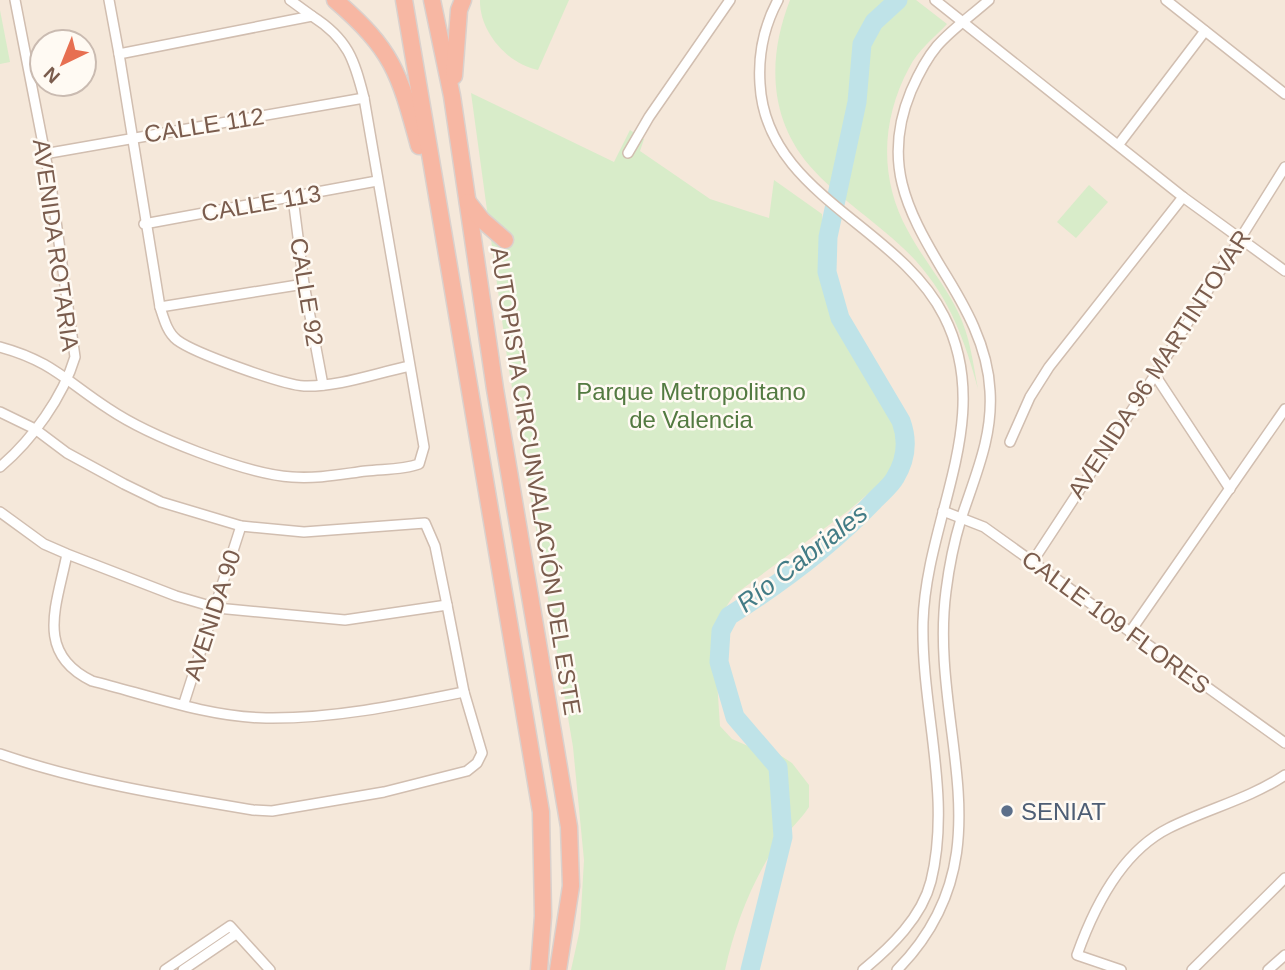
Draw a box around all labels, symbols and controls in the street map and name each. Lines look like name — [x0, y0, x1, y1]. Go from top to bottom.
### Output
north arrow — [28, 28, 98, 98]
text: N — [40, 63, 64, 87]
street label: CALLE 112 — [142, 102, 266, 148]
street label: AVENIDA ROTARIA — [28, 137, 84, 353]
street label: CALLE 113 — [199, 179, 323, 227]
street label: AVENIDA 96 MARTINTOVAR — [1062, 225, 1256, 503]
street label: CALLE 92 — [285, 236, 329, 348]
street label: AUTOPISTA CIRCUNVALACIÓN DEL ESTE — [486, 245, 586, 717]
park label: Parque Metropolitano de Valencia — [576, 378, 806, 433]
water label: Río Cabriales — [731, 498, 873, 618]
street label: CALLE 109 FLORES — [1017, 545, 1215, 699]
street label: AVENIDA 90 — [178, 546, 246, 684]
place label: SENIAT — [1021, 798, 1106, 825]
marker: SENIAT — [999, 803, 1015, 819]

